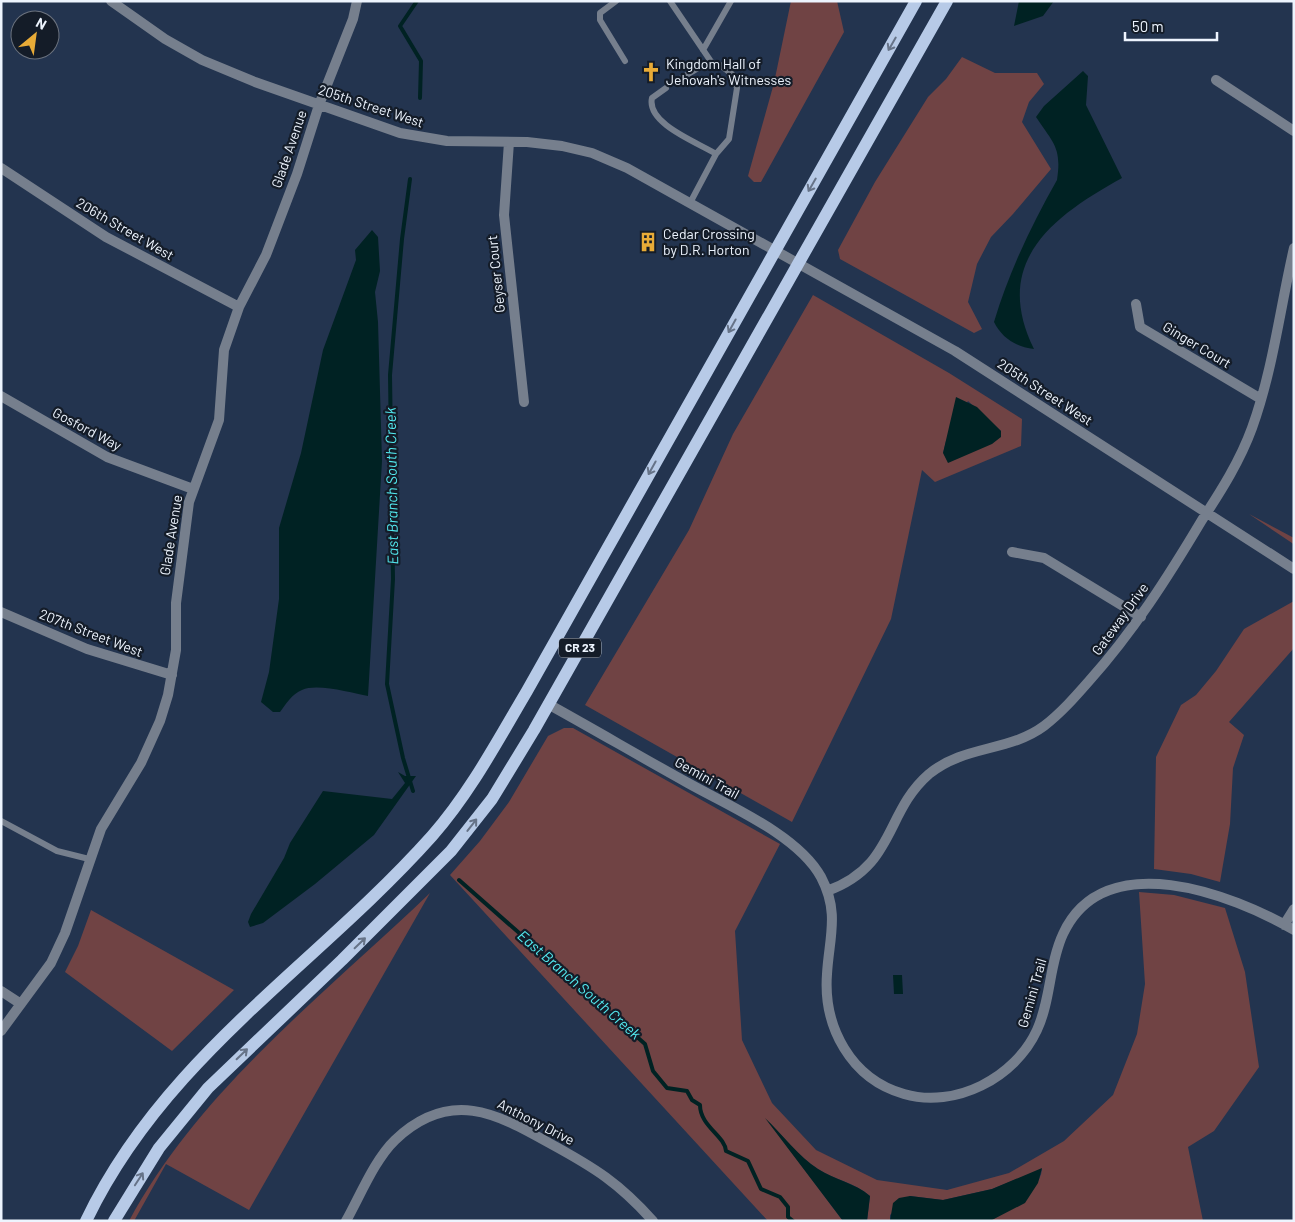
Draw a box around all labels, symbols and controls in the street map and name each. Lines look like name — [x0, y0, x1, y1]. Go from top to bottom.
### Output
north arrow — [10, 10, 60, 60]
scale bar — [1125, 10, 1218, 42]
text: N — [33, 14, 50, 33]
text: 50 m — [1132, 17, 1164, 35]
one-way arrow — [887, 36, 897, 50]
place label: Kingdom Hall of Jehovah's Witnesses — [666, 55, 791, 88]
church icon: Kingdom Hall of Jehovah's Witnesses — [640, 61, 662, 83]
street label: 205th Street West — [316, 80, 426, 131]
street label: Glade Avenue — [267, 108, 310, 190]
one-way arrow — [807, 177, 816, 192]
street label: 206th Street West — [73, 194, 177, 263]
place label: Cedar Crossing by D.R. Horton — [663, 225, 755, 258]
building icon: Cedar Crossing by D.R. Horton — [637, 231, 659, 253]
street label: Geyser Court — [483, 234, 508, 314]
street label: Ginger Court — [1160, 318, 1234, 372]
one-way arrow — [727, 319, 737, 334]
street label: 205th Street West — [995, 355, 1096, 429]
street label: Gosford Way — [50, 403, 125, 454]
water label: East Branch South Creek — [381, 407, 401, 565]
one-way arrow — [647, 460, 657, 475]
street label: Glade Avenue — [156, 493, 185, 576]
street label: Gateway Drive — [1088, 579, 1152, 658]
street label: 207th Street West — [37, 605, 145, 660]
road number: CR 23 — [559, 638, 601, 658]
street label: Gemini Trail — [672, 753, 743, 802]
one-way arrow — [467, 818, 477, 832]
water label: East Branch South Creek — [514, 926, 645, 1043]
one-way arrow — [354, 936, 366, 949]
street label: Gemini Trail — [1014, 956, 1050, 1029]
one-way arrow — [235, 1048, 248, 1060]
street label: Anthony Drive — [495, 1095, 578, 1148]
one-way arrow — [134, 1172, 144, 1186]

